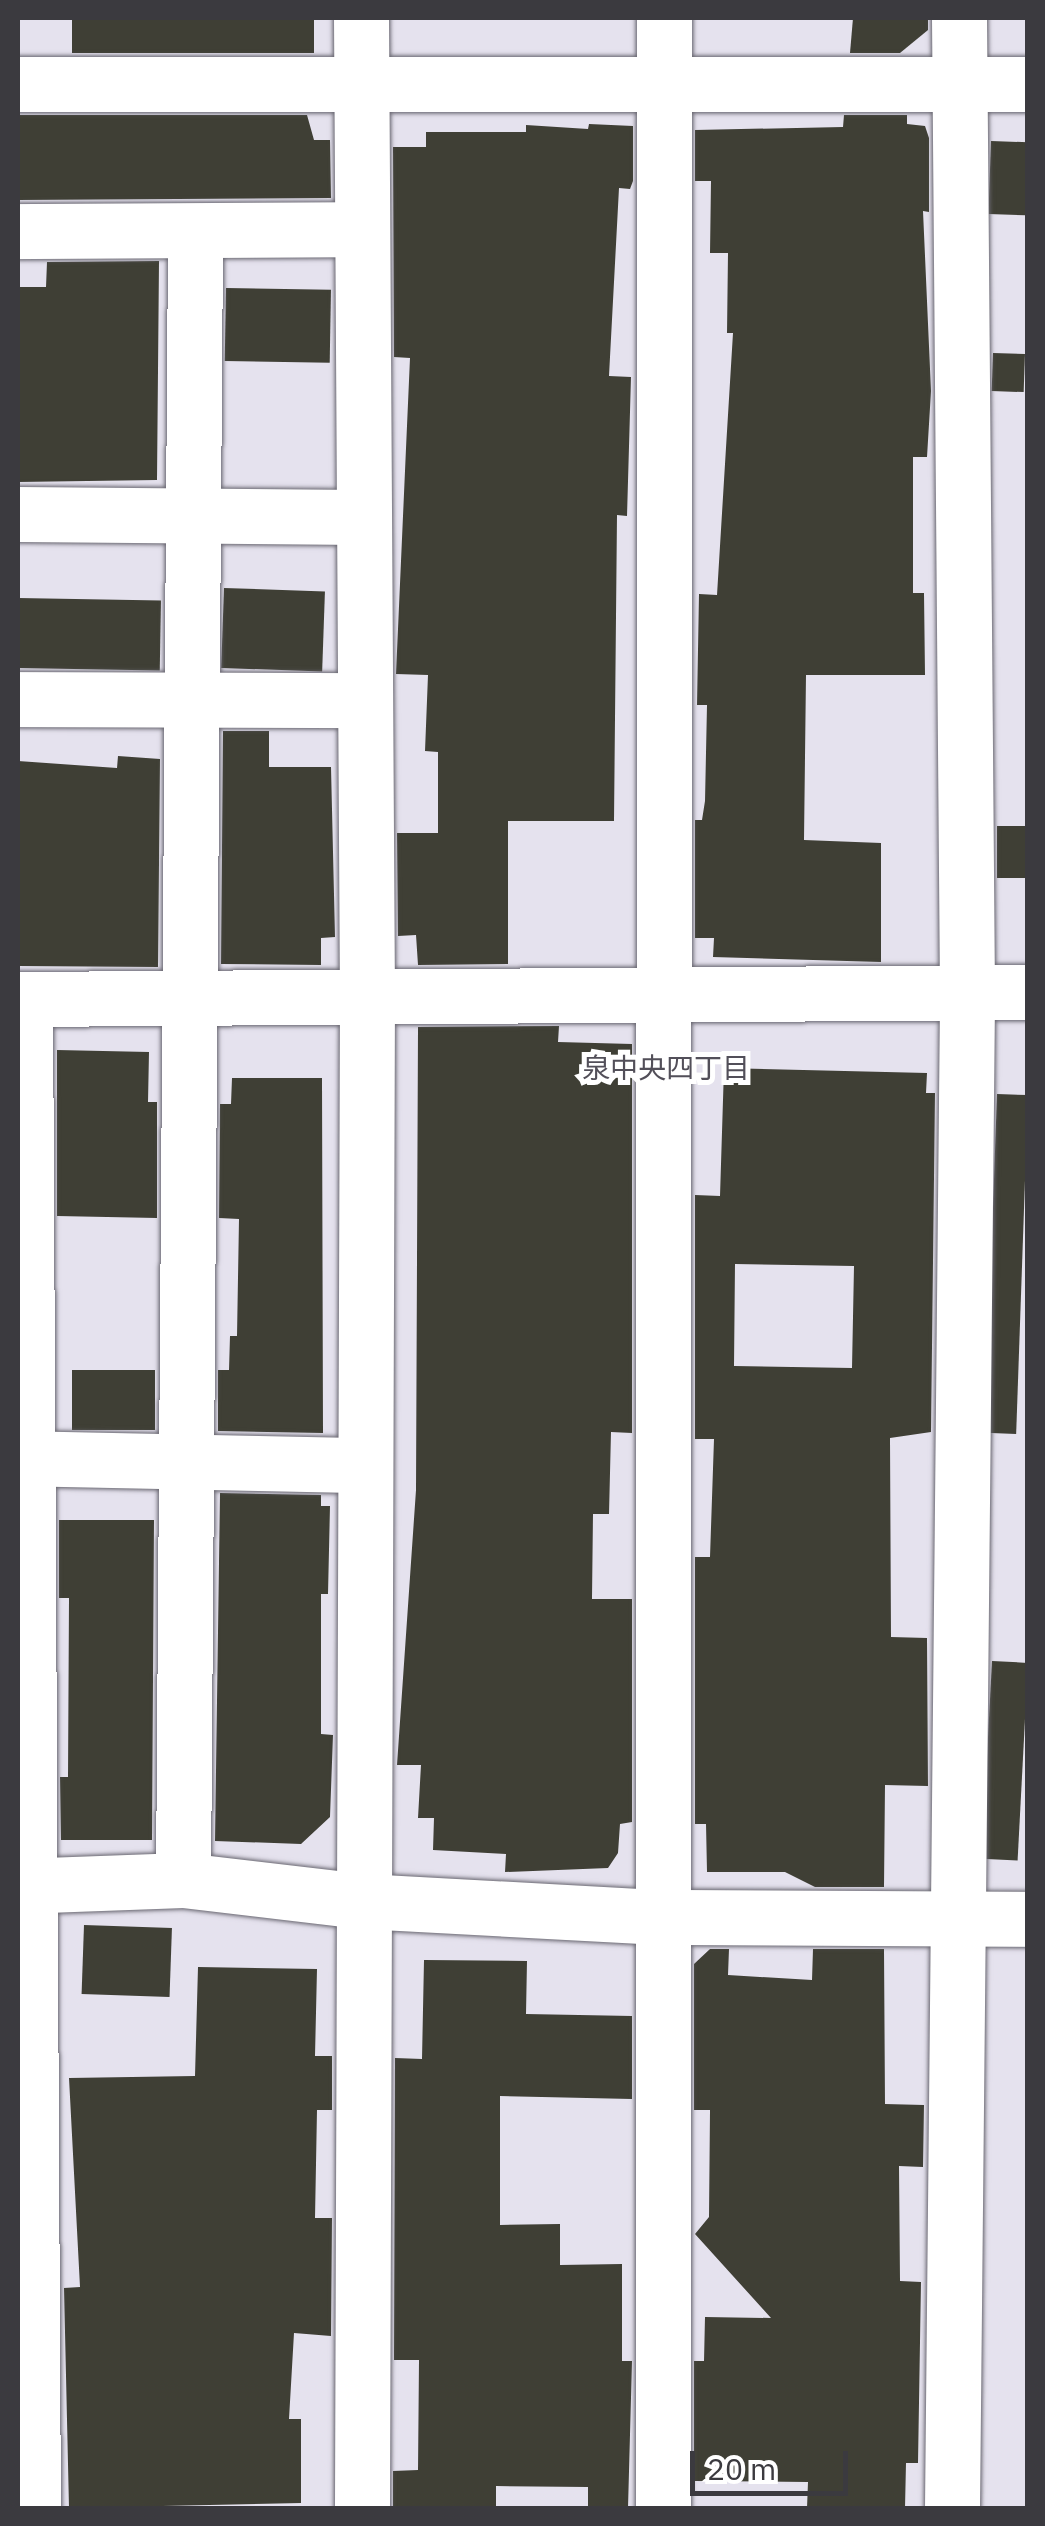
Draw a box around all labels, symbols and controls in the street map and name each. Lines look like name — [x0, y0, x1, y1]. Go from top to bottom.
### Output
district label: 泉中央四丁目 — [582, 1051, 750, 1085]
scale bar — [695, 2431, 852, 2493]
text: 20 m — [707, 2449, 776, 2488]

